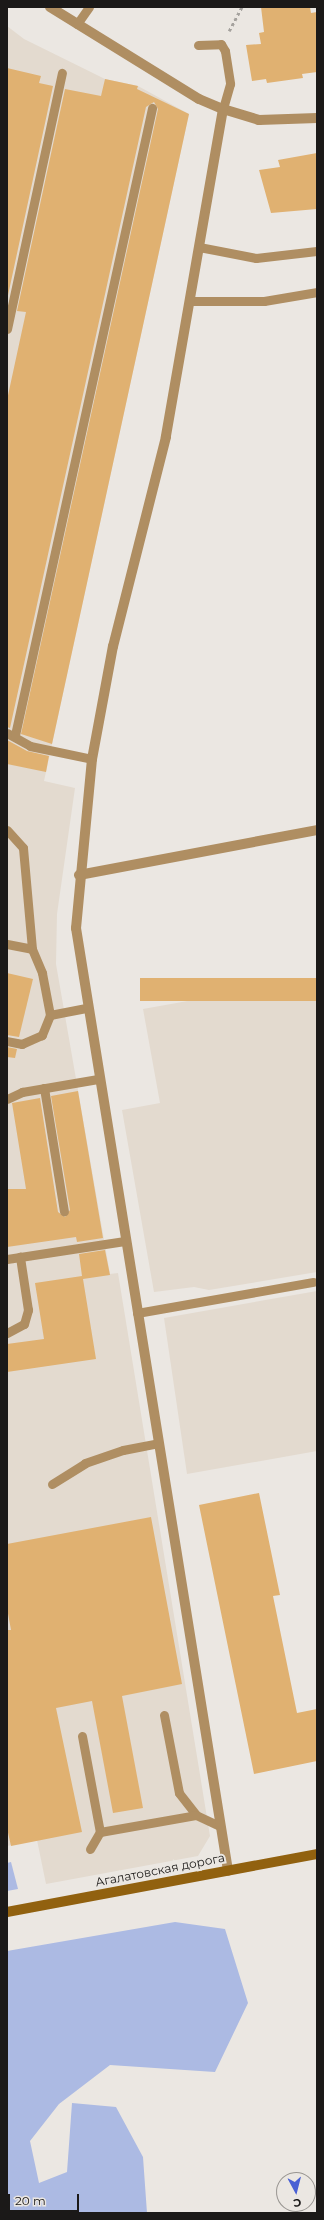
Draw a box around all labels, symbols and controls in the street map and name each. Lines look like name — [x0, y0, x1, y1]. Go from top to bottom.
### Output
street label: Агалатовская дорога — [94, 1850, 226, 1890]
north arrow — [276, 2172, 316, 2212]
scale bar — [10, 2186, 81, 2212]
text: 20 m — [15, 2193, 46, 2208]
text: С — [293, 2195, 302, 2210]

